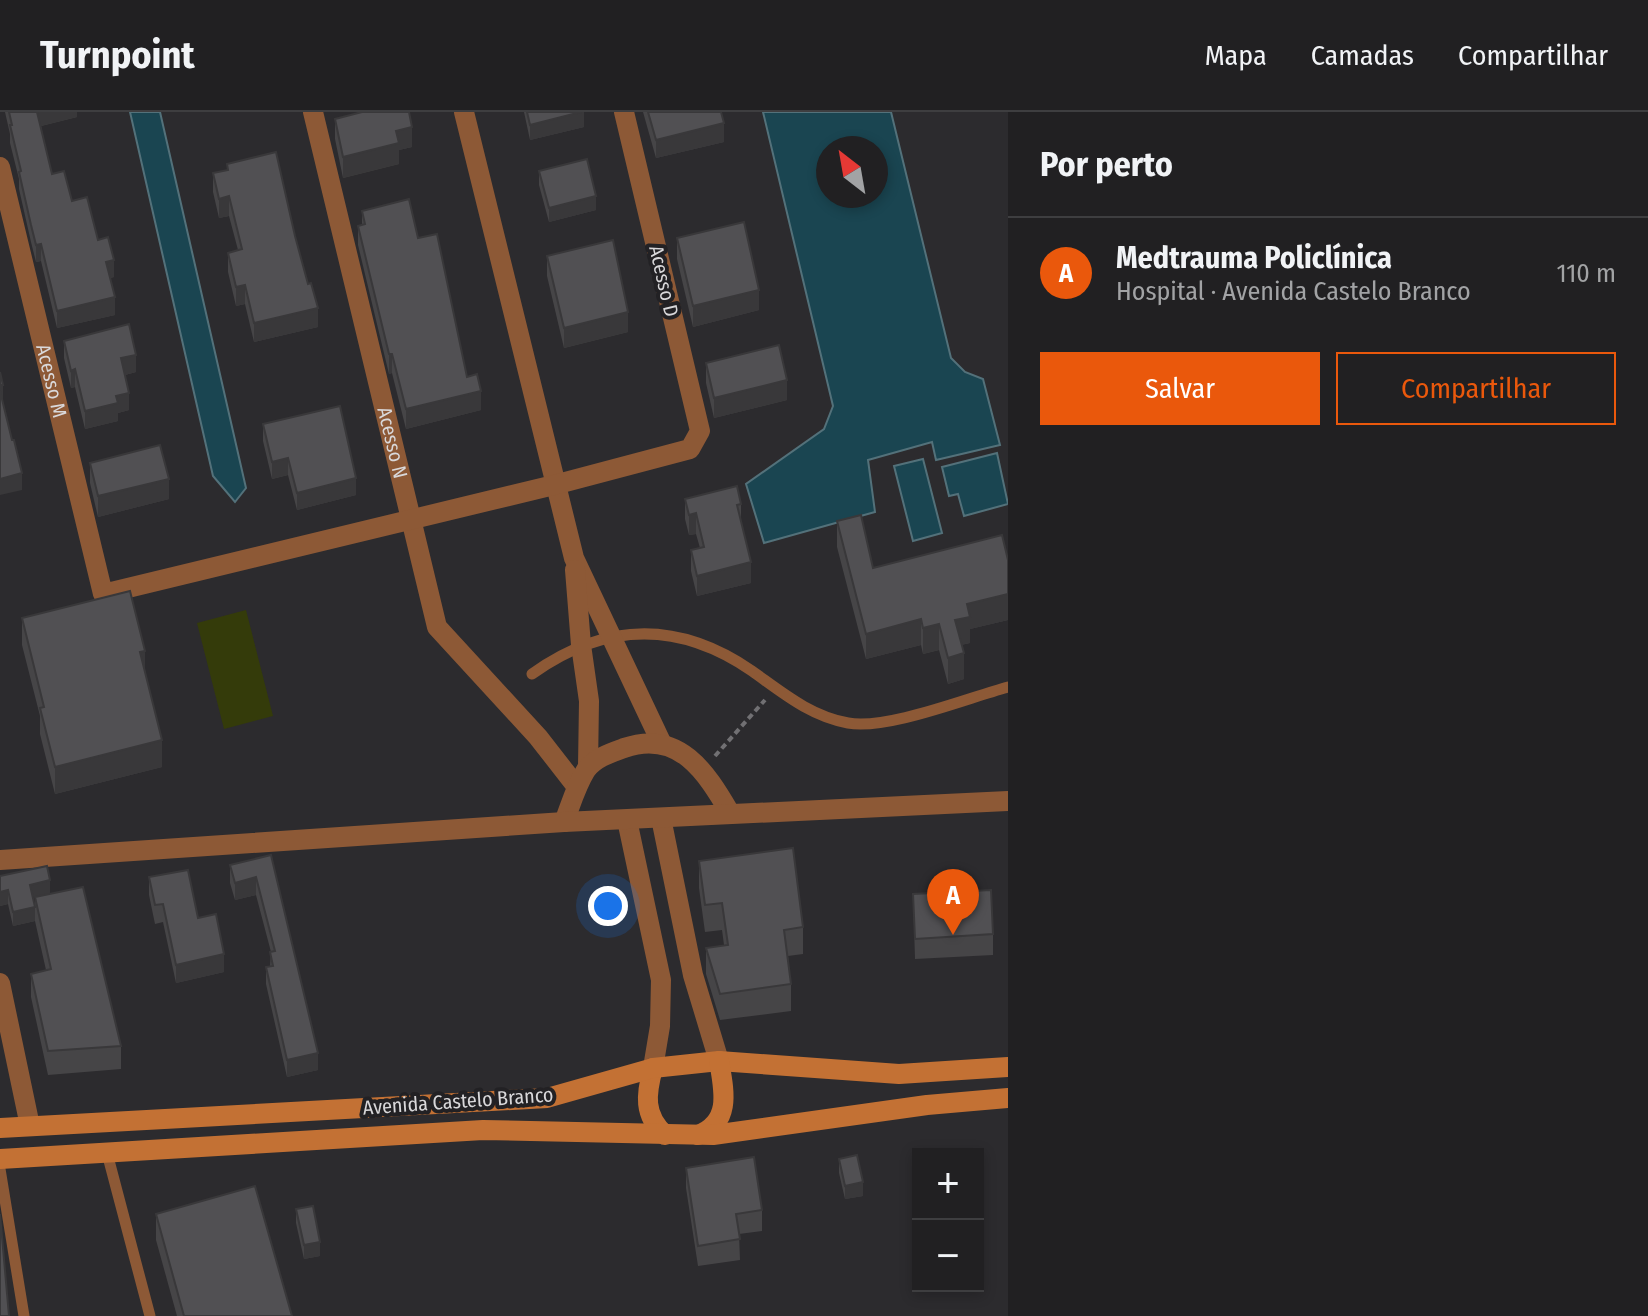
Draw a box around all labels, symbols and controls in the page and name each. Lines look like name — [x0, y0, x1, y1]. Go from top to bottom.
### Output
text: Turnpoint — [40, 32, 195, 78]
text: Mapa — [1205, 39, 1267, 72]
text: Camadas — [1311, 39, 1414, 72]
text: Compartilhar — [1458, 39, 1608, 72]
north arrow — [816, 136, 888, 208]
text: Por perto — [1040, 144, 1173, 185]
text: Medtrauma Policlínica — [1116, 240, 1392, 276]
street label: Acesso D — [644, 243, 684, 319]
text: A — [1059, 258, 1073, 289]
text: 110 m — [1556, 258, 1616, 289]
text: Hospital · Avenida Castelo Branco — [1116, 276, 1471, 307]
street label: Acesso M — [31, 342, 72, 420]
button: Salvar — [1040, 352, 1320, 425]
button: Compartilhar — [1336, 352, 1616, 425]
street label: Acesso N — [372, 404, 413, 481]
pin: A — [927, 869, 979, 935]
your location — [588, 886, 628, 926]
street label: Avenida Castelo Branco — [362, 1082, 554, 1120]
map controls — [912, 1148, 984, 1292]
button: + — [912, 1148, 984, 1220]
button: − — [912, 1220, 984, 1292]

